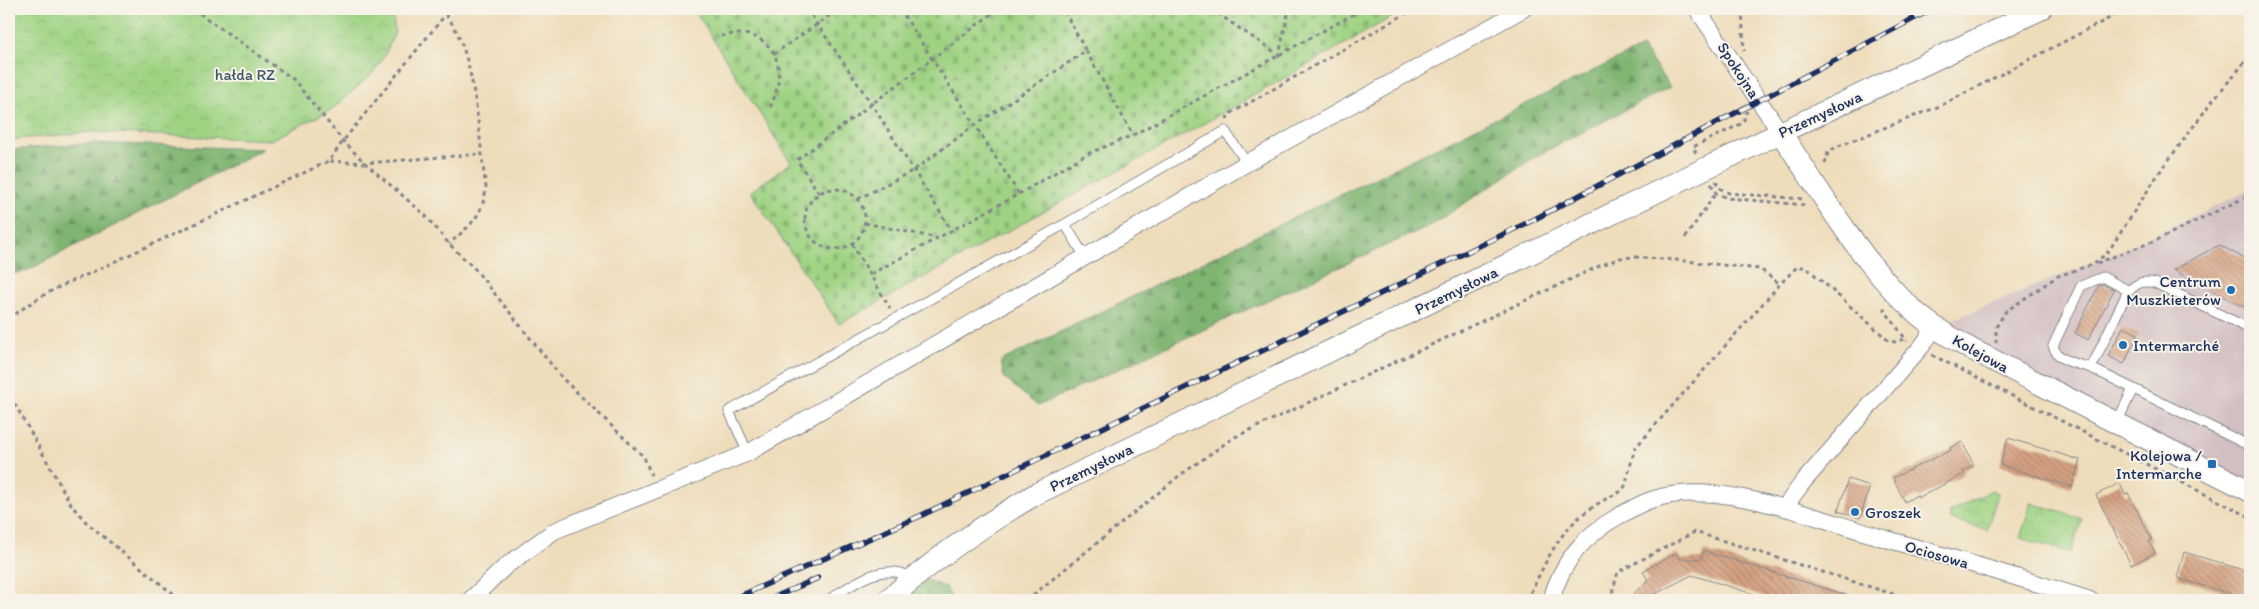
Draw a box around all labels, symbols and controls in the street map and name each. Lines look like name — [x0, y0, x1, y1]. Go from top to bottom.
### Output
street label: Spokojna — [1713, 39, 1764, 103]
park label: hałda RZ — [215, 65, 275, 84]
street label: Przemysłowa — [1775, 86, 1866, 142]
street label: Przemysłowa — [1411, 262, 1502, 319]
place label: Centrum Muszkieterów — [2126, 272, 2222, 309]
marker: Centrum Muszkieterów — [2225, 284, 2237, 296]
street label: Kolejowa — [1949, 330, 2013, 377]
place label: Intermarché — [2133, 336, 2219, 355]
marker: Intermarché — [2117, 339, 2129, 351]
street label: Przemysłowa — [1046, 439, 1137, 496]
place label: Kolejowa / Intermarche — [2116, 446, 2202, 483]
marker: Kolejowa / Intermarche — [2206, 458, 2218, 470]
place label: Groszek — [1865, 503, 1922, 522]
marker: Groszek — [1849, 506, 1861, 518]
street label: Ociosowa — [1903, 536, 1972, 573]

